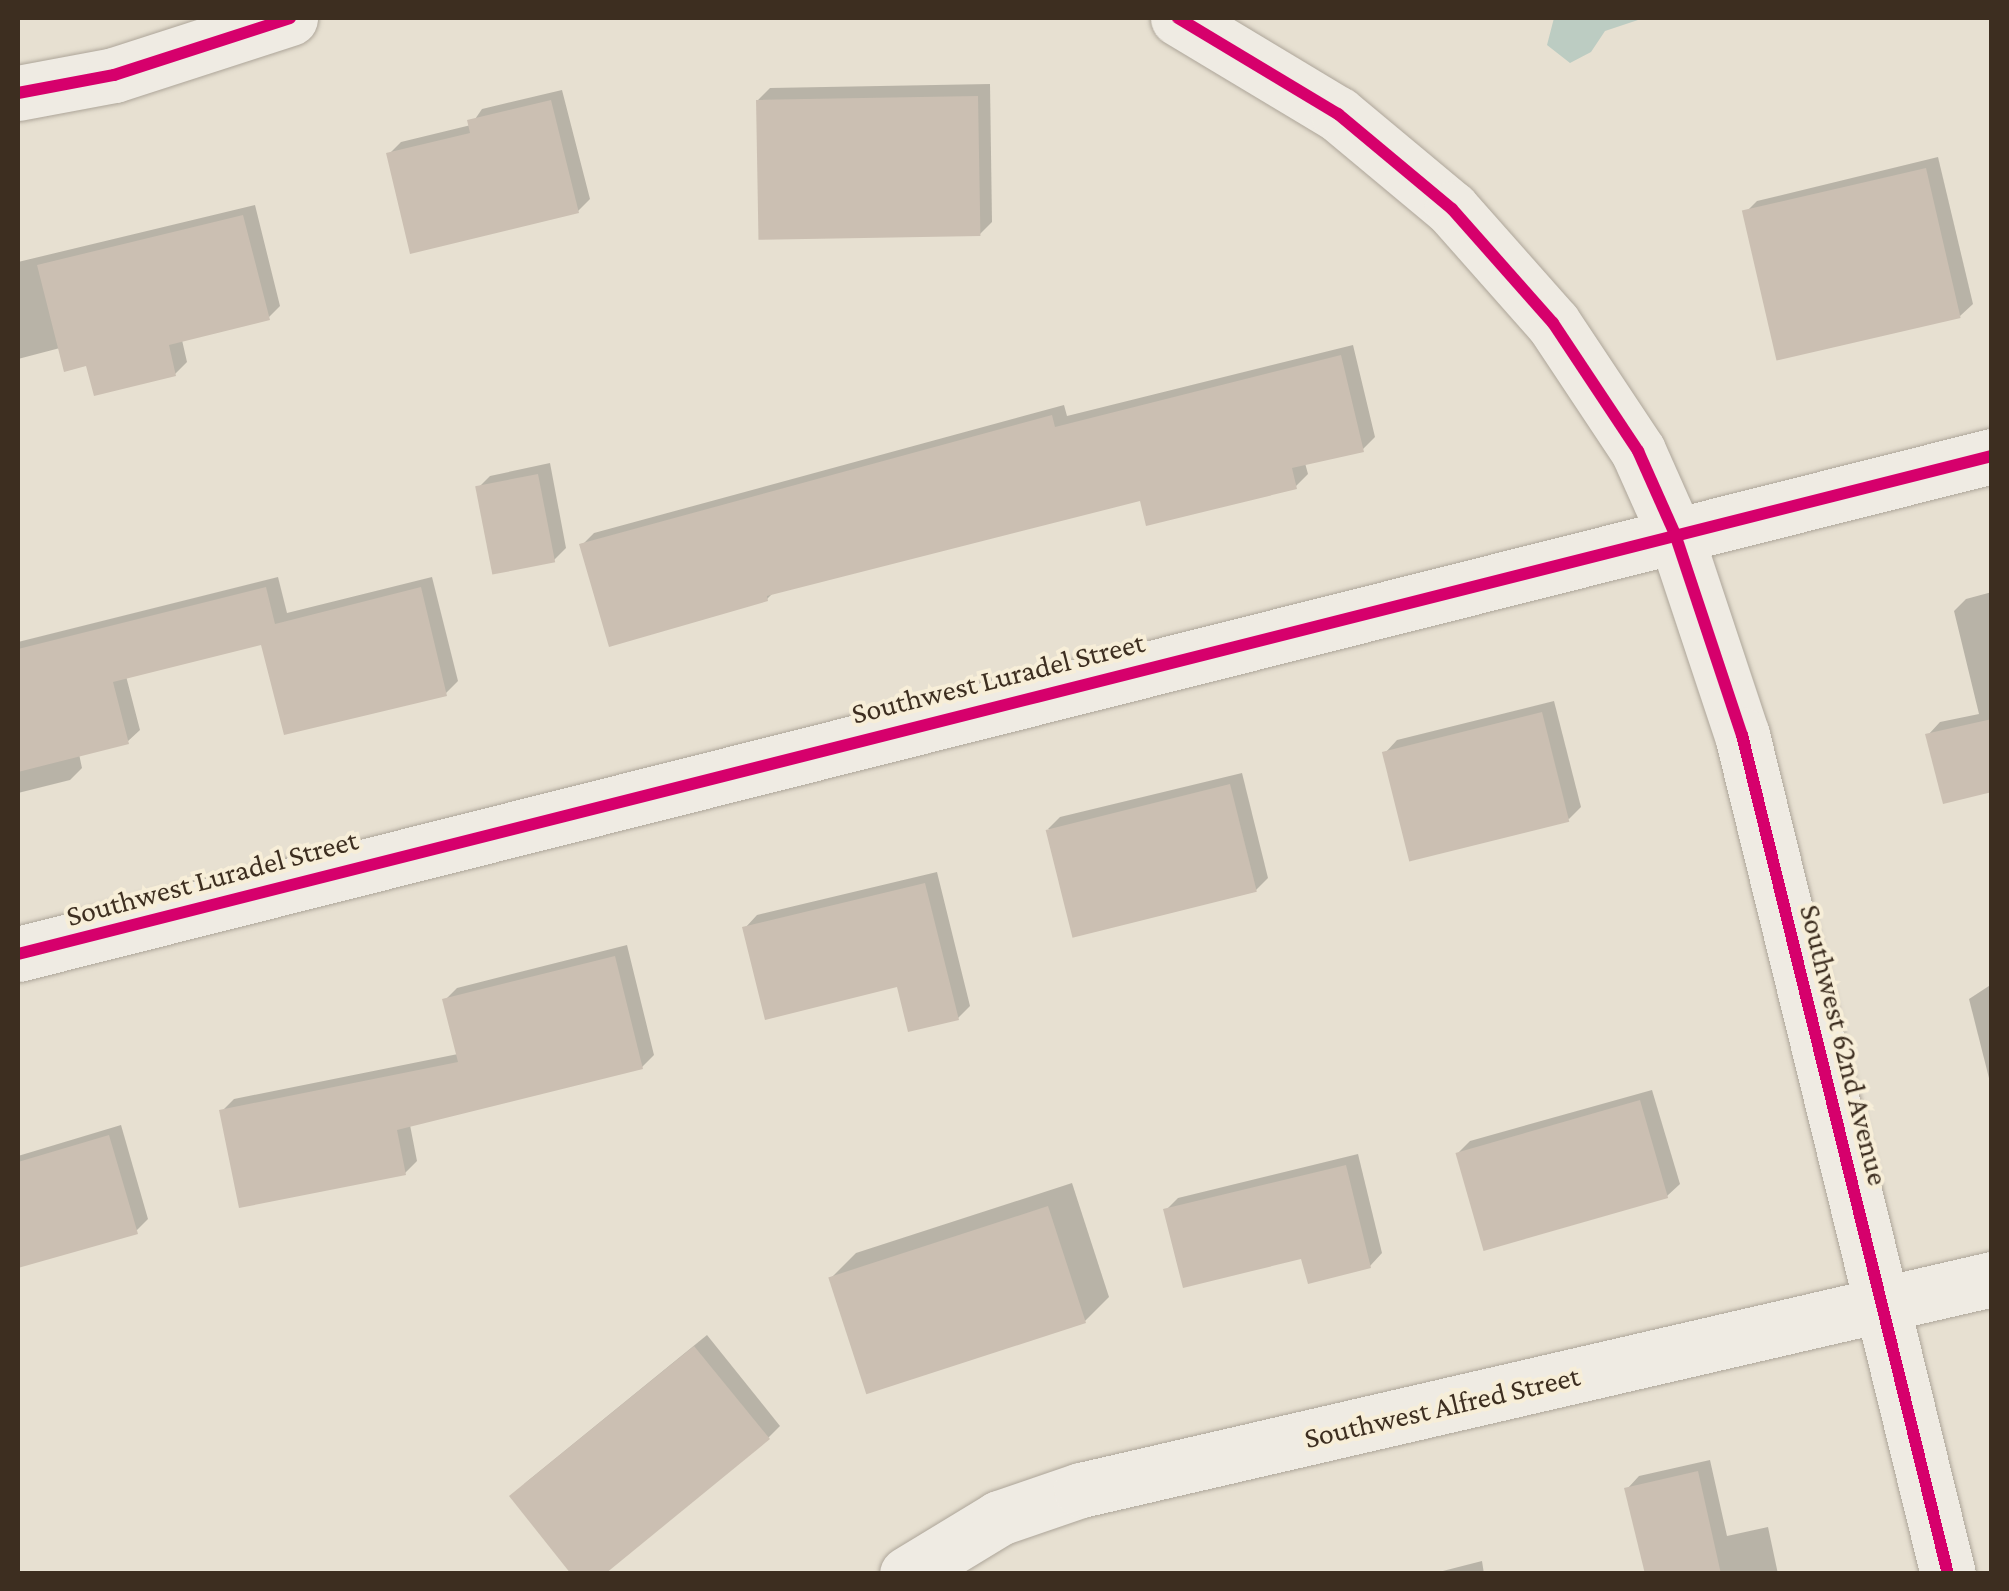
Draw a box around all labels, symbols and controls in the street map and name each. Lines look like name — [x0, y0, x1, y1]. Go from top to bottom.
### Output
street label: Southwest Luradel Street — [848, 624, 1148, 732]
street label: Southwest Luradel Street — [62, 822, 362, 934]
street label: Southwest 62nd Avenue — [1792, 901, 1896, 1189]
street label: Southwest Alfred Street — [1301, 1358, 1583, 1456]

